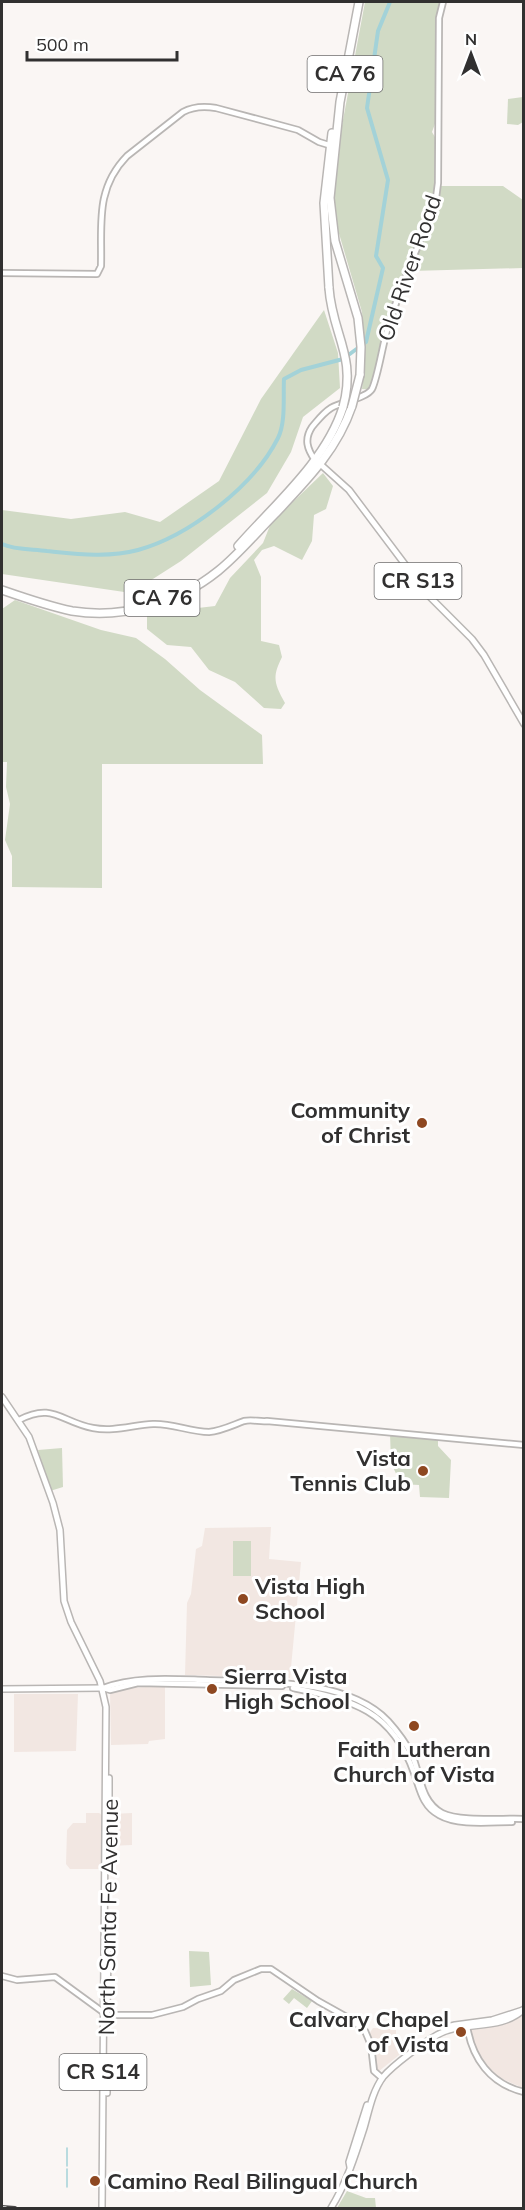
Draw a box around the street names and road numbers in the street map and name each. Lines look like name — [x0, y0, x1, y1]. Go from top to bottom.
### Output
road number: CA 76 — [308, 56, 382, 92]
street label: Old River Road — [371, 191, 447, 345]
road number: CR S13 — [374, 563, 462, 599]
road number: CA 76 — [124, 580, 200, 616]
street label: North Santa Fe Avenue — [92, 1798, 124, 2036]
road number: CR S14 — [60, 2054, 146, 2090]

